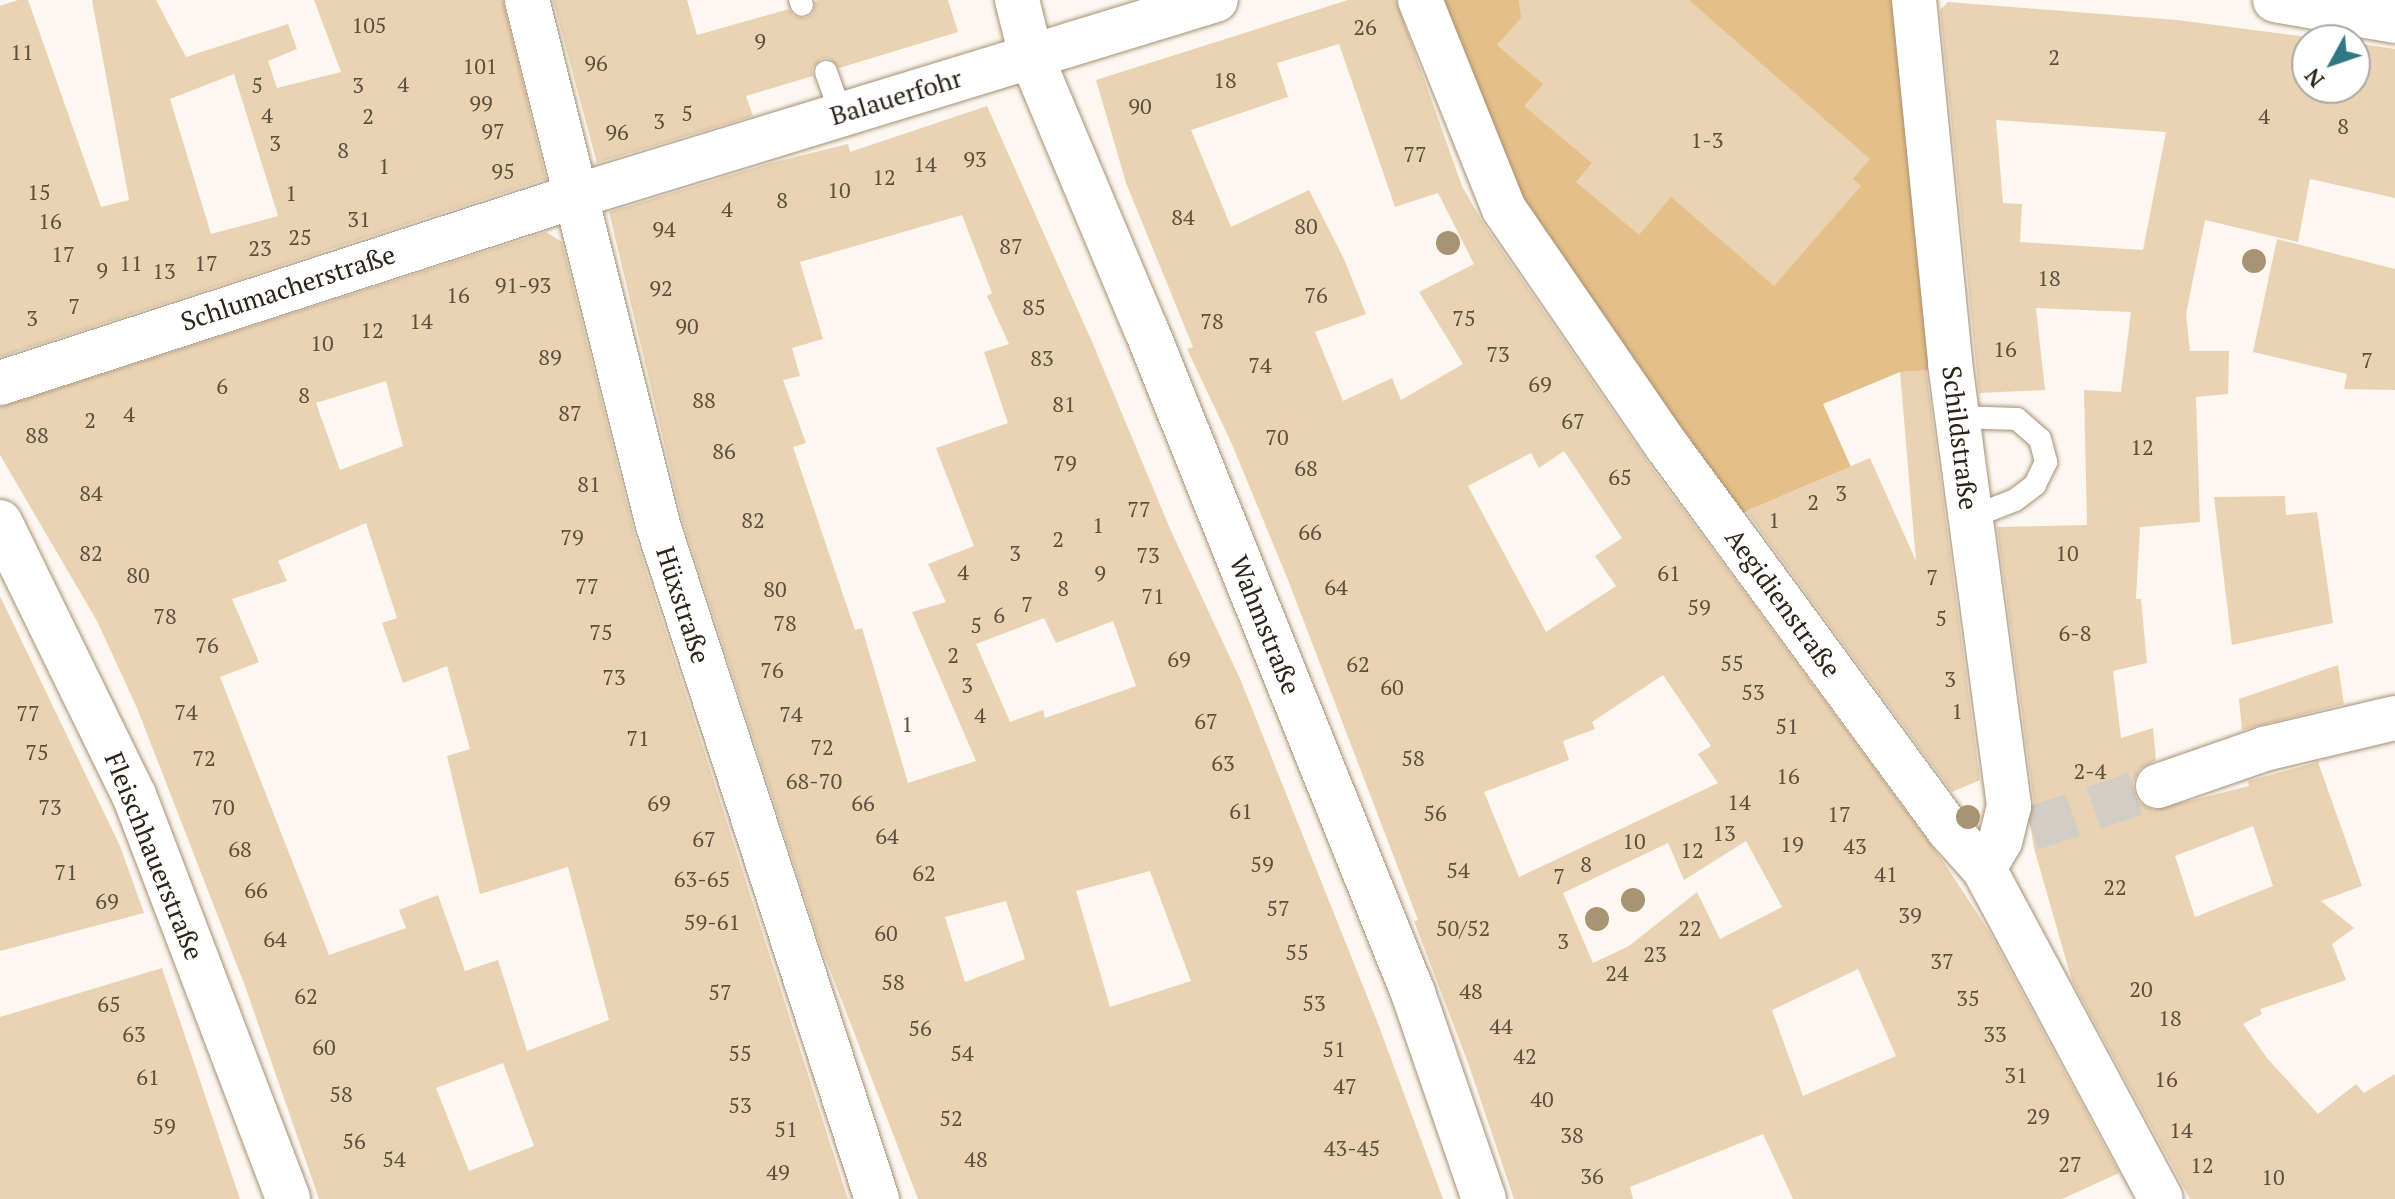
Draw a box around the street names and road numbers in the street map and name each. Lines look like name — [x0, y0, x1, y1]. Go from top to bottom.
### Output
street label: Balauerfohr — [826, 62, 966, 132]
street label: Schlumacherstraße — [177, 239, 399, 337]
street label: Schildstraße — [1936, 364, 1984, 512]
street label: Aegidienstraße — [1719, 523, 1847, 683]
street label: Hüxstraße — [649, 543, 717, 667]
street label: Wahmstraße — [1223, 551, 1307, 699]
street label: Fleischhauerstraße — [98, 747, 210, 965]

